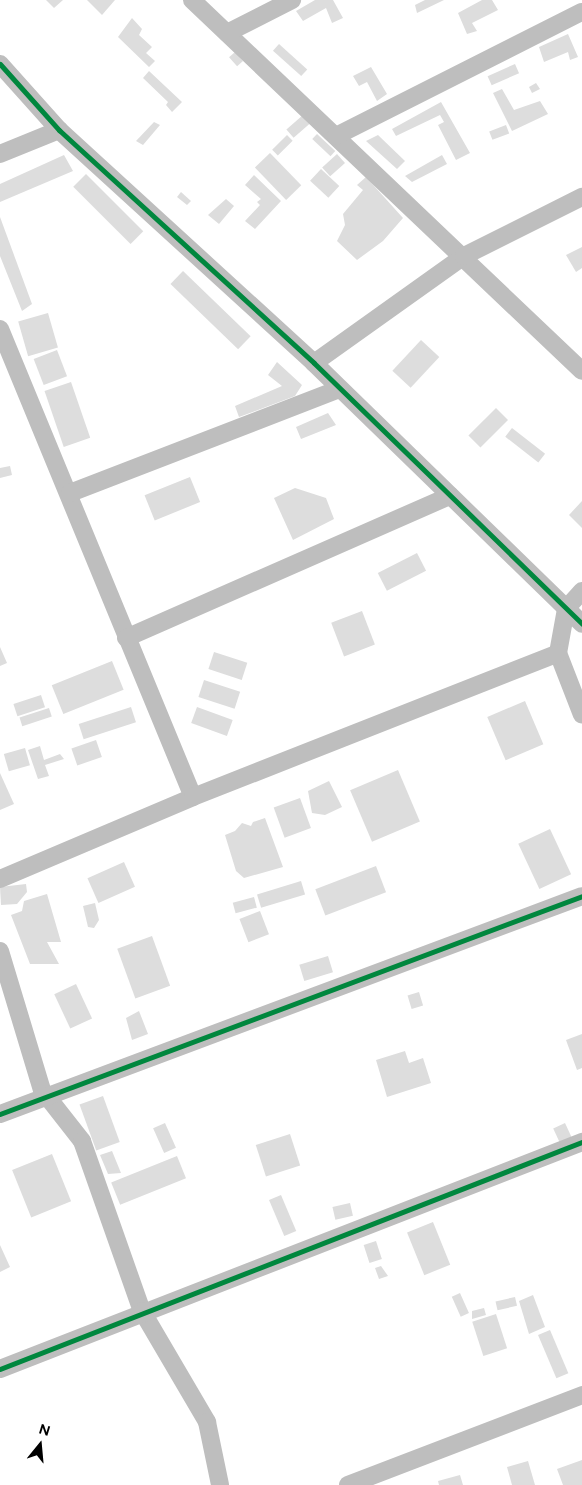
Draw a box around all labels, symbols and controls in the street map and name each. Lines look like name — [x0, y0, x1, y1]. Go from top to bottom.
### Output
north arrow — [15, 1420, 65, 1470]
text: N — [37, 1420, 52, 1440]

